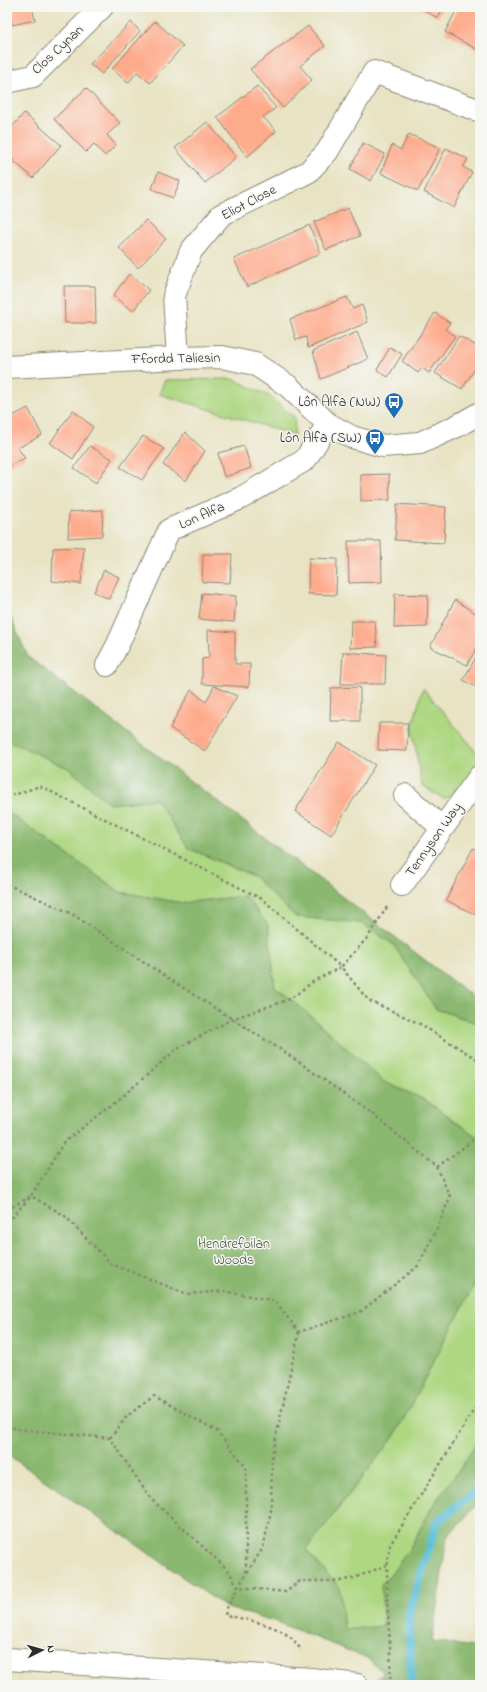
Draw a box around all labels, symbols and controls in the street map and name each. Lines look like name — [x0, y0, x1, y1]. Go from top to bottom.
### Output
street label: Clos Cynan — [27, 20, 90, 81]
street label: Eliot Close — [218, 179, 281, 226]
street label: Ffordd Taliesin — [130, 348, 221, 370]
bus stop icon: Lôn Alfa (NW) — [383, 391, 405, 419]
place label: Lôn Alfa (NW) — [298, 392, 380, 413]
bus stop icon: Lôn Alfa (SW) — [364, 427, 386, 455]
place label: Lôn Alfa (SW) — [280, 428, 361, 449]
street label: Lon Alfa — [176, 497, 228, 535]
street label: Tennyson Way — [400, 798, 468, 882]
park label: Hendrefoilan Woods — [198, 1234, 270, 1271]
north arrow — [22, 1630, 62, 1670]
text: N — [43, 1645, 59, 1654]

